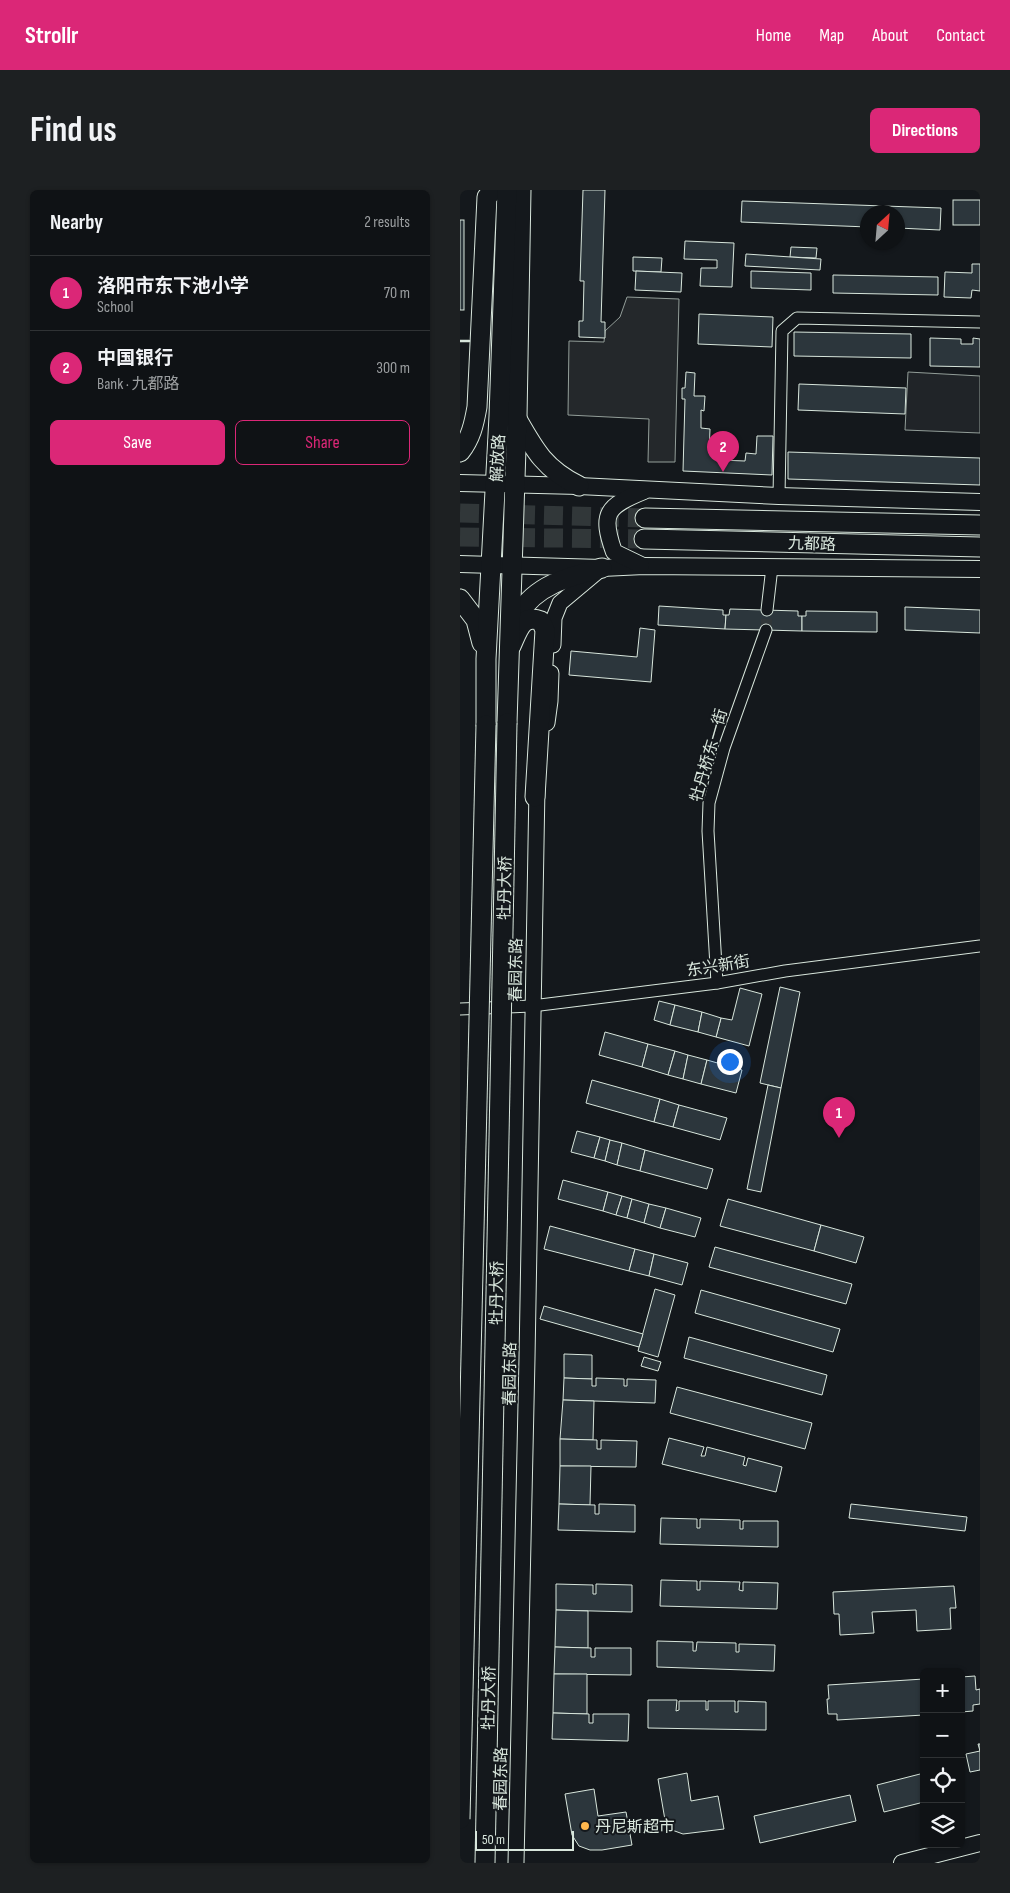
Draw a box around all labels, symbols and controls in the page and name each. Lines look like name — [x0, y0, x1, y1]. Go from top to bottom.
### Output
text: Strollr — [25, 21, 79, 50]
text: Home — [756, 25, 791, 46]
text: Map — [819, 25, 844, 46]
text: About — [872, 25, 908, 46]
text: Contact — [936, 25, 985, 46]
button: Directions — [870, 108, 980, 153]
text: Find us — [30, 109, 117, 152]
north arrow — [860, 205, 905, 250]
text: Nearby — [50, 210, 103, 235]
text: 2 results — [364, 213, 410, 232]
text: 洛阳市东下池小学 — [97, 275, 249, 298]
text: 1 — [63, 284, 69, 303]
text: 70 m — [384, 284, 410, 303]
text: School — [97, 298, 133, 317]
text: 中国银行 — [97, 347, 173, 370]
text: 2 — [62, 359, 70, 378]
text: 300 m — [376, 359, 410, 378]
text: Bank · 九都路 — [97, 375, 180, 394]
button: Save — [50, 420, 225, 465]
button: Share — [235, 420, 410, 465]
pin: 2 — [707, 431, 739, 472]
street label: 解放路 — [488, 434, 509, 483]
street label: 九都路 — [788, 534, 836, 555]
street label: 牡丹桥东一街 — [687, 707, 732, 804]
street label: 牡丹大桥 — [495, 856, 516, 920]
street label: 春园东路 — [506, 938, 527, 1002]
street label: 东兴新街 — [685, 952, 751, 981]
your location — [717, 1049, 743, 1075]
pin: 1 — [823, 1097, 855, 1138]
street label: 牡丹大桥 — [487, 1261, 508, 1325]
street label: 春园东路 — [500, 1342, 521, 1406]
street label: 牡丹大桥 — [479, 1666, 500, 1730]
map controls — [920, 1668, 965, 1848]
button: + — [920, 1668, 965, 1713]
button: − — [920, 1713, 965, 1758]
street label: 春园东路 — [491, 1747, 512, 1811]
button: locate — [920, 1758, 965, 1803]
button: layers — [920, 1803, 965, 1848]
place label: 丹尼斯超市 — [595, 1818, 675, 1837]
marker: 丹尼斯超市 — [579, 1820, 591, 1832]
scale bar — [475, 1828, 574, 1851]
text: 50 m — [482, 1831, 505, 1848]

